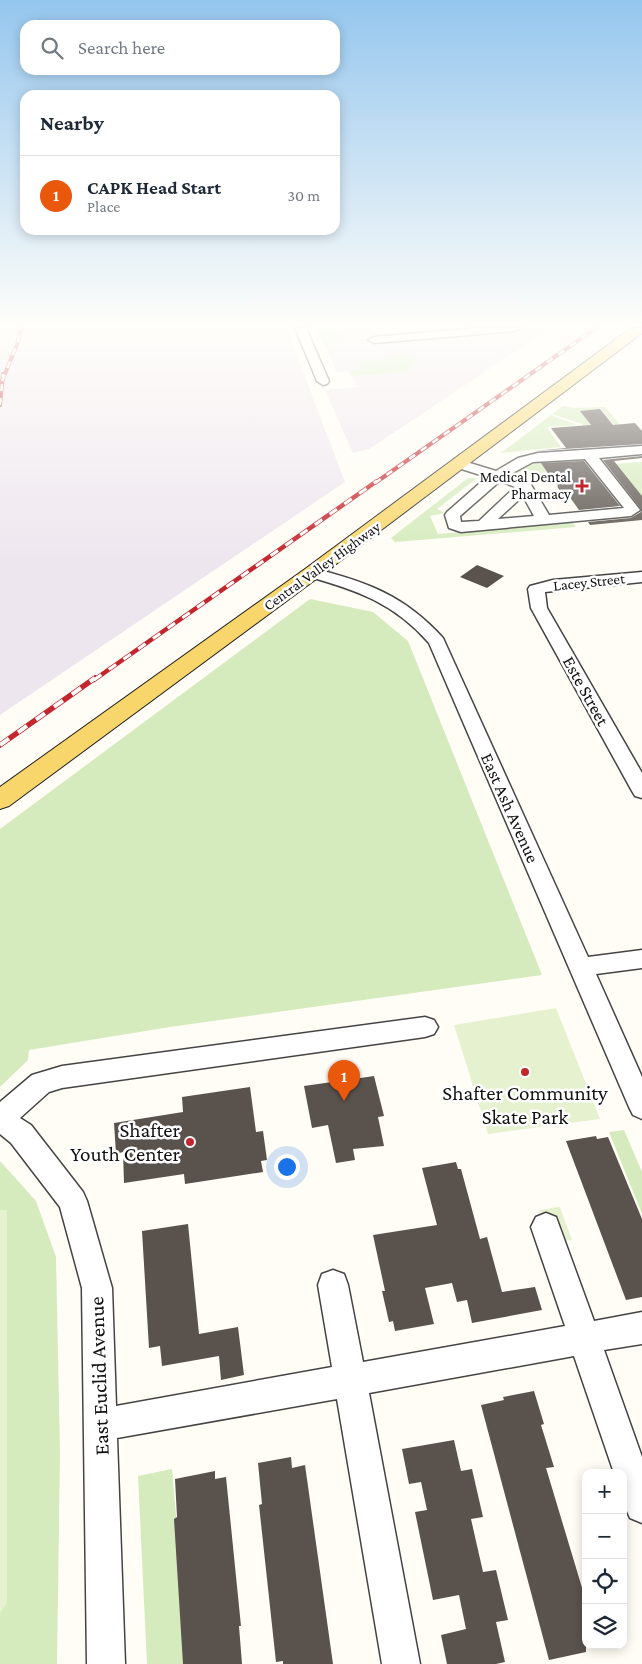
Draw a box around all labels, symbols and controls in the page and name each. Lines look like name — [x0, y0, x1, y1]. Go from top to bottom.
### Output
search box — [20, 20, 340, 75]
icon: search — [38, 34, 66, 62]
text: Search here — [78, 37, 165, 58]
text: Nearby — [40, 111, 104, 135]
text: CAPK Head Start — [87, 177, 221, 198]
text: 1 — [53, 187, 59, 204]
text: 30 m — [288, 187, 320, 204]
text: Place — [87, 198, 120, 215]
place label: Medical Dental Pharmacy — [480, 469, 571, 503]
marker: Medical Dental Pharmacy — [575, 479, 589, 493]
street label: Central Valley Highway — [261, 518, 384, 614]
street label: Lacey Street — [552, 570, 627, 595]
street label: Este Street — [559, 653, 614, 730]
street label: East Ash Avenue — [477, 750, 543, 866]
pin: 1 — [328, 1060, 360, 1101]
marker: Shafter Community Skate Park — [519, 1066, 531, 1078]
place label: Shafter Community Skate Park — [442, 1081, 608, 1129]
place label: Shafter Youth Center — [70, 1118, 181, 1166]
marker: Shafter Youth Center — [184, 1136, 196, 1148]
your location — [274, 1154, 300, 1180]
street label: East Euclid Avenue — [84, 1296, 114, 1456]
map controls — [582, 1469, 627, 1649]
button: + — [582, 1469, 627, 1514]
button: − — [582, 1514, 627, 1559]
button: locate — [582, 1559, 627, 1604]
button: layers — [582, 1604, 627, 1649]

